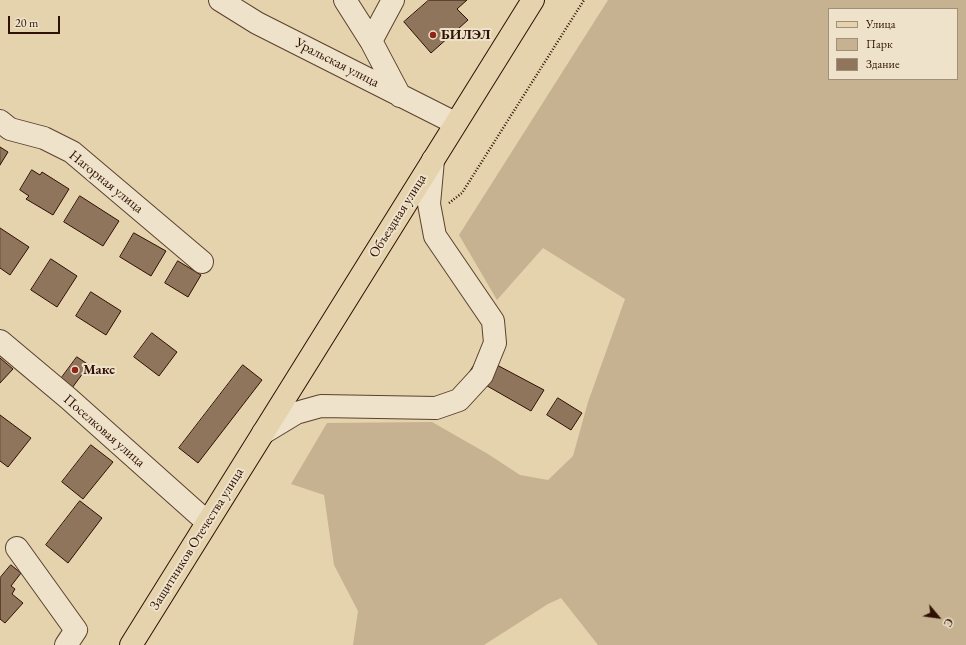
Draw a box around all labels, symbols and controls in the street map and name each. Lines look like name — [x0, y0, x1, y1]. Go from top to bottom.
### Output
scale bar — [10, 8, 62, 34]
legend — [828, 8, 958, 80]
text: 20 m — [15, 15, 38, 31]
text: Улица — [866, 16, 896, 32]
place label: БИЛЭЛ — [441, 27, 491, 43]
marker: БИЛЭЛ — [428, 30, 438, 40]
street label: Уральская улица — [292, 35, 382, 91]
text: Парк — [866, 36, 893, 52]
text: Здание — [866, 56, 900, 72]
street label: Нагорная улица — [65, 147, 147, 217]
street label: Объездная улица — [366, 171, 430, 261]
place label: Макс — [83, 362, 115, 378]
marker: Макс — [70, 365, 80, 375]
street label: Поселковая улица — [60, 391, 148, 471]
street label: Защитников Отечества улица — [146, 465, 248, 613]
north arrow — [918, 597, 958, 637]
text: С — [940, 616, 957, 630]

